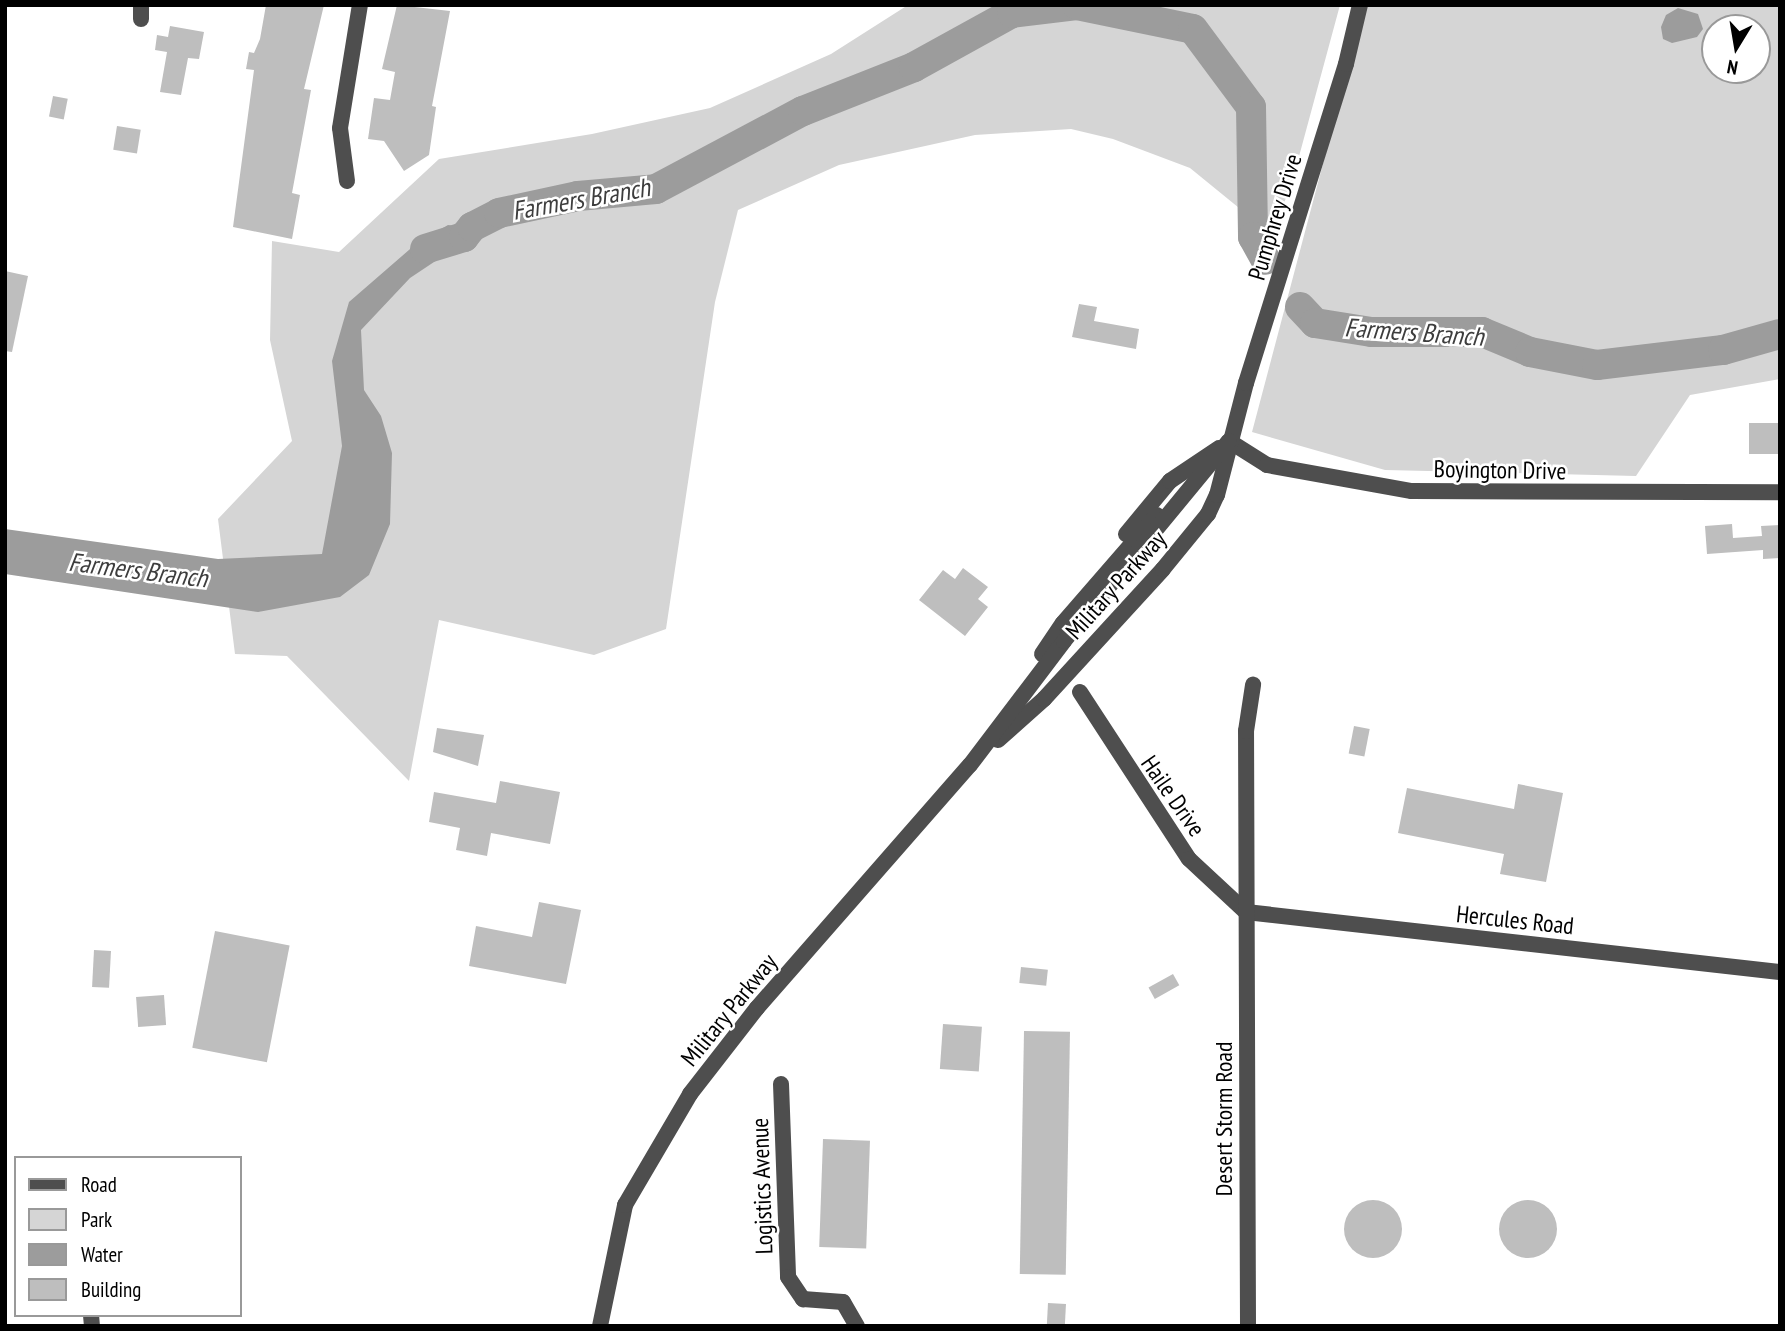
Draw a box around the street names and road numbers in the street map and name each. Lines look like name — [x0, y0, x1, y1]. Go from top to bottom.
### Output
street label: Pumphrey Drive — [1242, 150, 1308, 284]
street label: Boyington Drive — [1433, 454, 1567, 486]
street label: Military Parkway — [1060, 525, 1172, 645]
street label: Haile Drive — [1135, 750, 1211, 842]
street label: Hercules Road — [1455, 900, 1575, 940]
street label: Military Parkway — [675, 948, 783, 1072]
street label: Desert Storm Road — [1210, 1042, 1238, 1196]
street label: Logistics Avenue — [745, 1117, 779, 1255]

